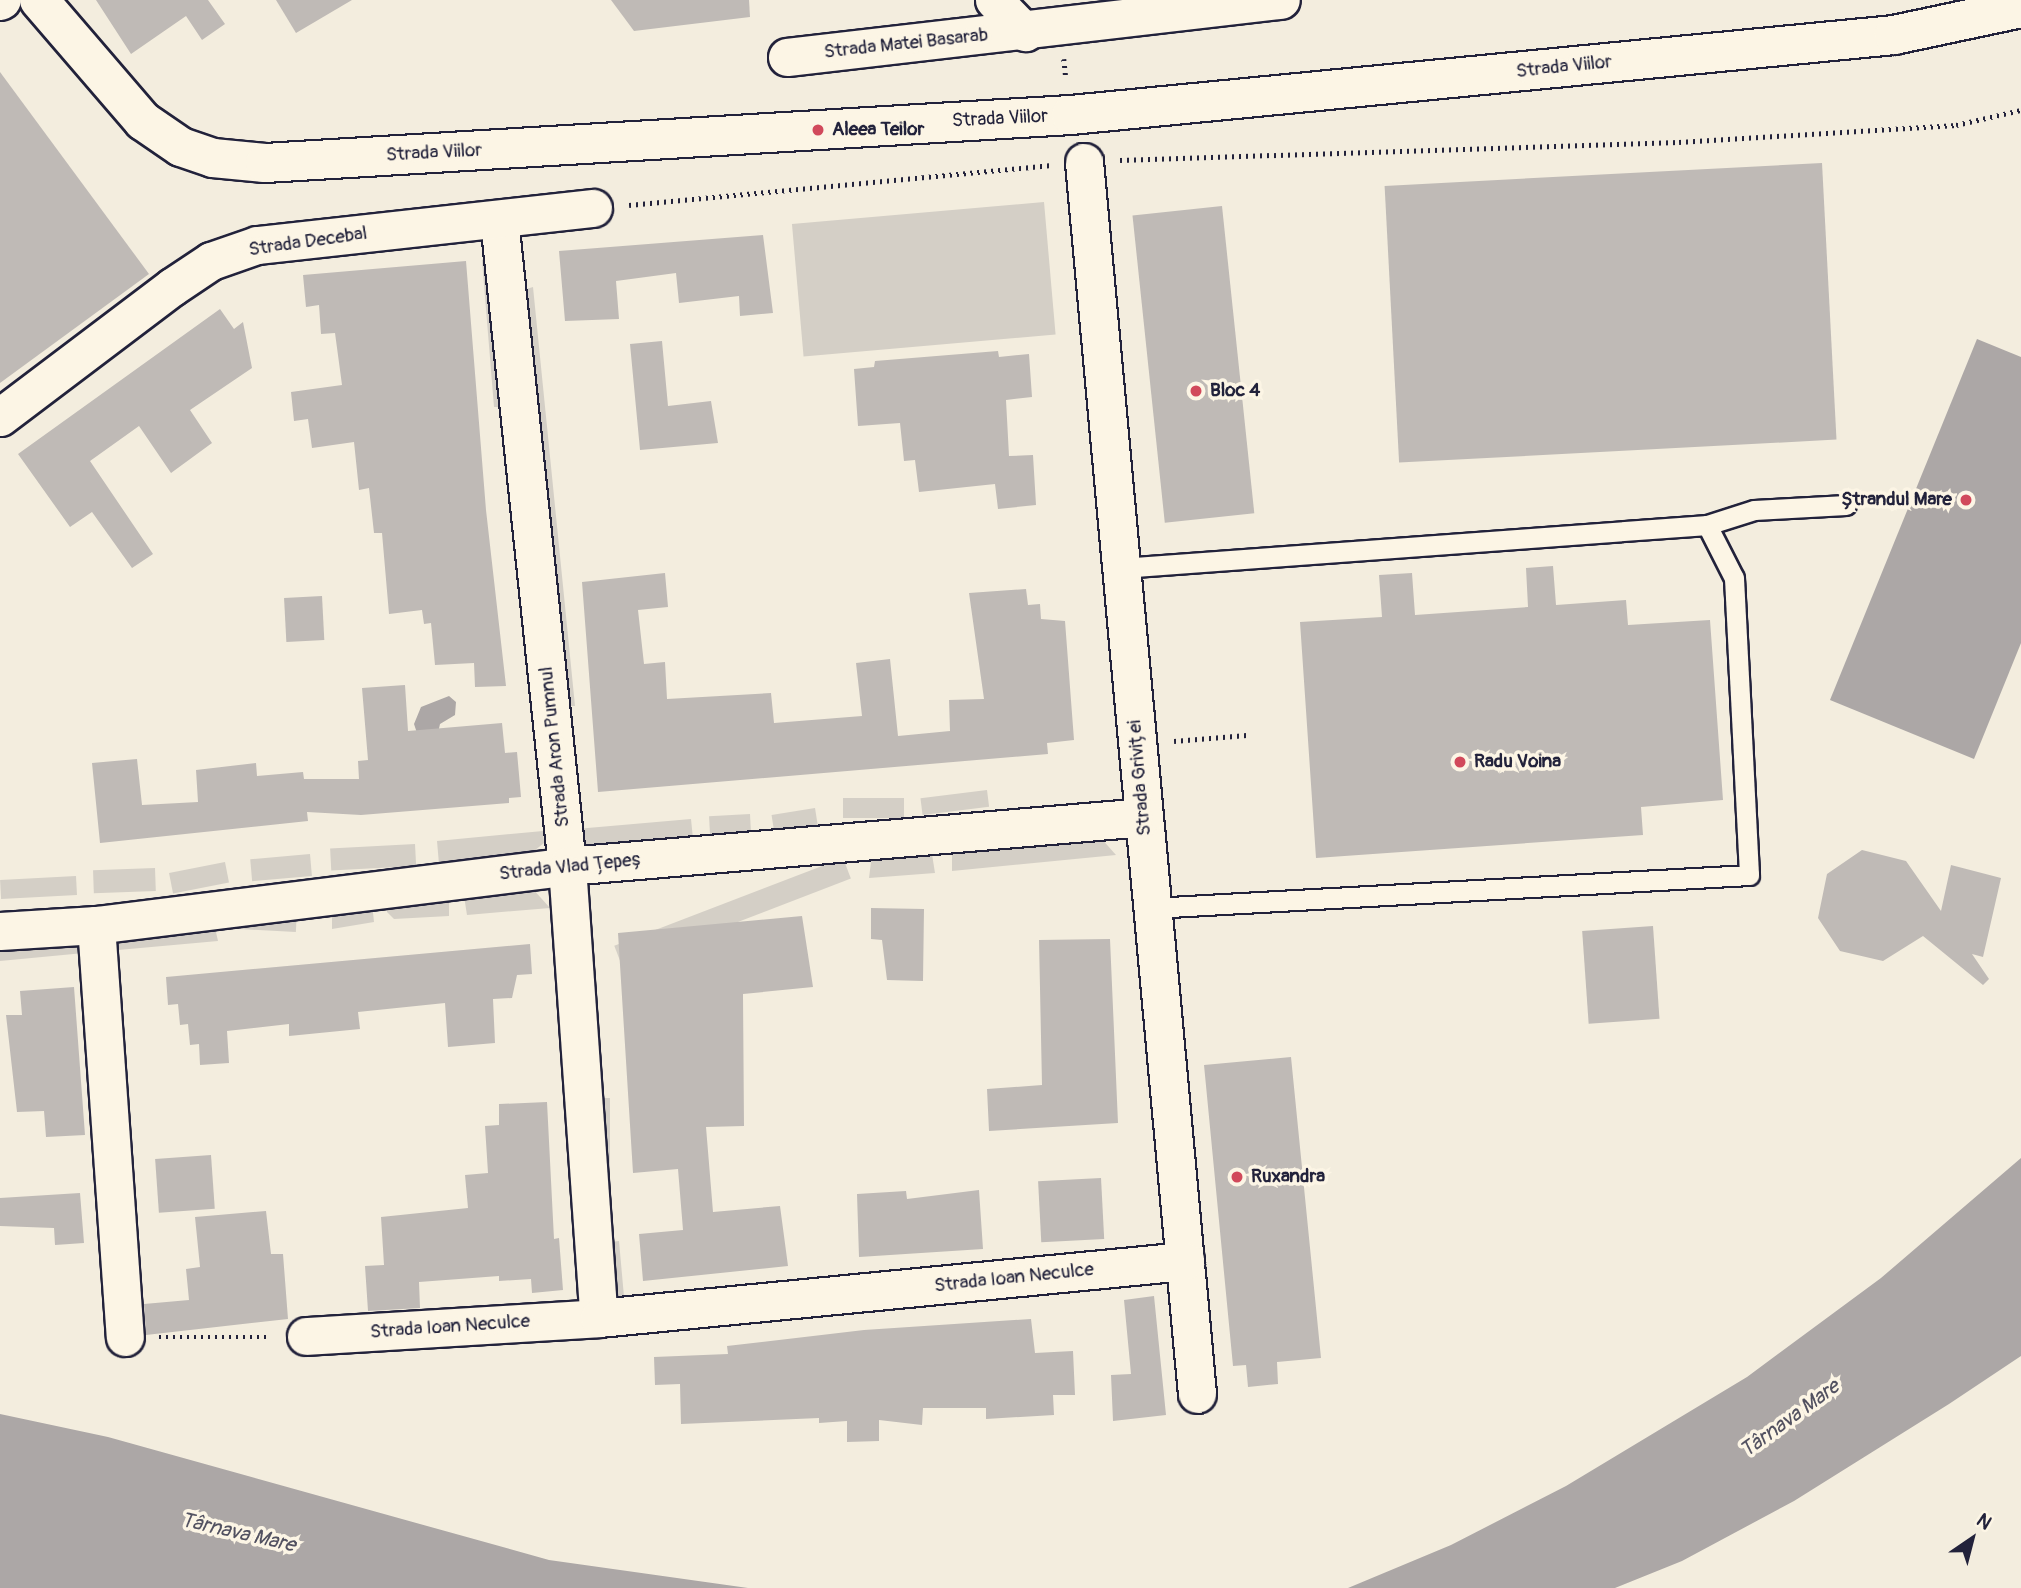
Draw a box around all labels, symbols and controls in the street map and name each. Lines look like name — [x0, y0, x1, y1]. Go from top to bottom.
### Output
street label: Strada Matei Basarab — [823, 24, 989, 64]
street label: Strada Viilor — [1515, 51, 1613, 83]
street label: Strada Viilor — [951, 105, 1049, 133]
place label: Aleea Teilor — [832, 119, 924, 141]
marker: Aleea Teilor — [810, 122, 826, 138]
street label: Strada Viilor — [385, 139, 483, 167]
street label: Strada Decebal — [247, 222, 369, 262]
place label: Bloc 4 — [1210, 380, 1260, 402]
marker: Bloc 4 — [1188, 383, 1204, 399]
place label: Ștrandul Mare — [1841, 489, 1952, 511]
marker: Ștrandul Mare — [1958, 492, 1974, 508]
street label: Strada Aron Pumnul — [535, 666, 575, 828]
street label: Strada Griviței — [1124, 719, 1156, 837]
place label: Radu Voina — [1474, 751, 1561, 773]
marker: Radu Voina — [1452, 754, 1468, 770]
street label: Strada Vlad Țepeș — [498, 848, 644, 886]
place label: Ruxandra — [1251, 1166, 1325, 1188]
marker: Ruxandra — [1229, 1169, 1245, 1185]
street label: Strada Ioan Neculce — [933, 1258, 1095, 1298]
street label: Strada Ioan Neculce — [369, 1310, 531, 1344]
water label: Târnava Mare — [1735, 1375, 1845, 1463]
north arrow — [1937, 1504, 2007, 1574]
water label: Târnava Mare — [178, 1508, 298, 1558]
text: N — [1972, 1508, 1996, 1535]

